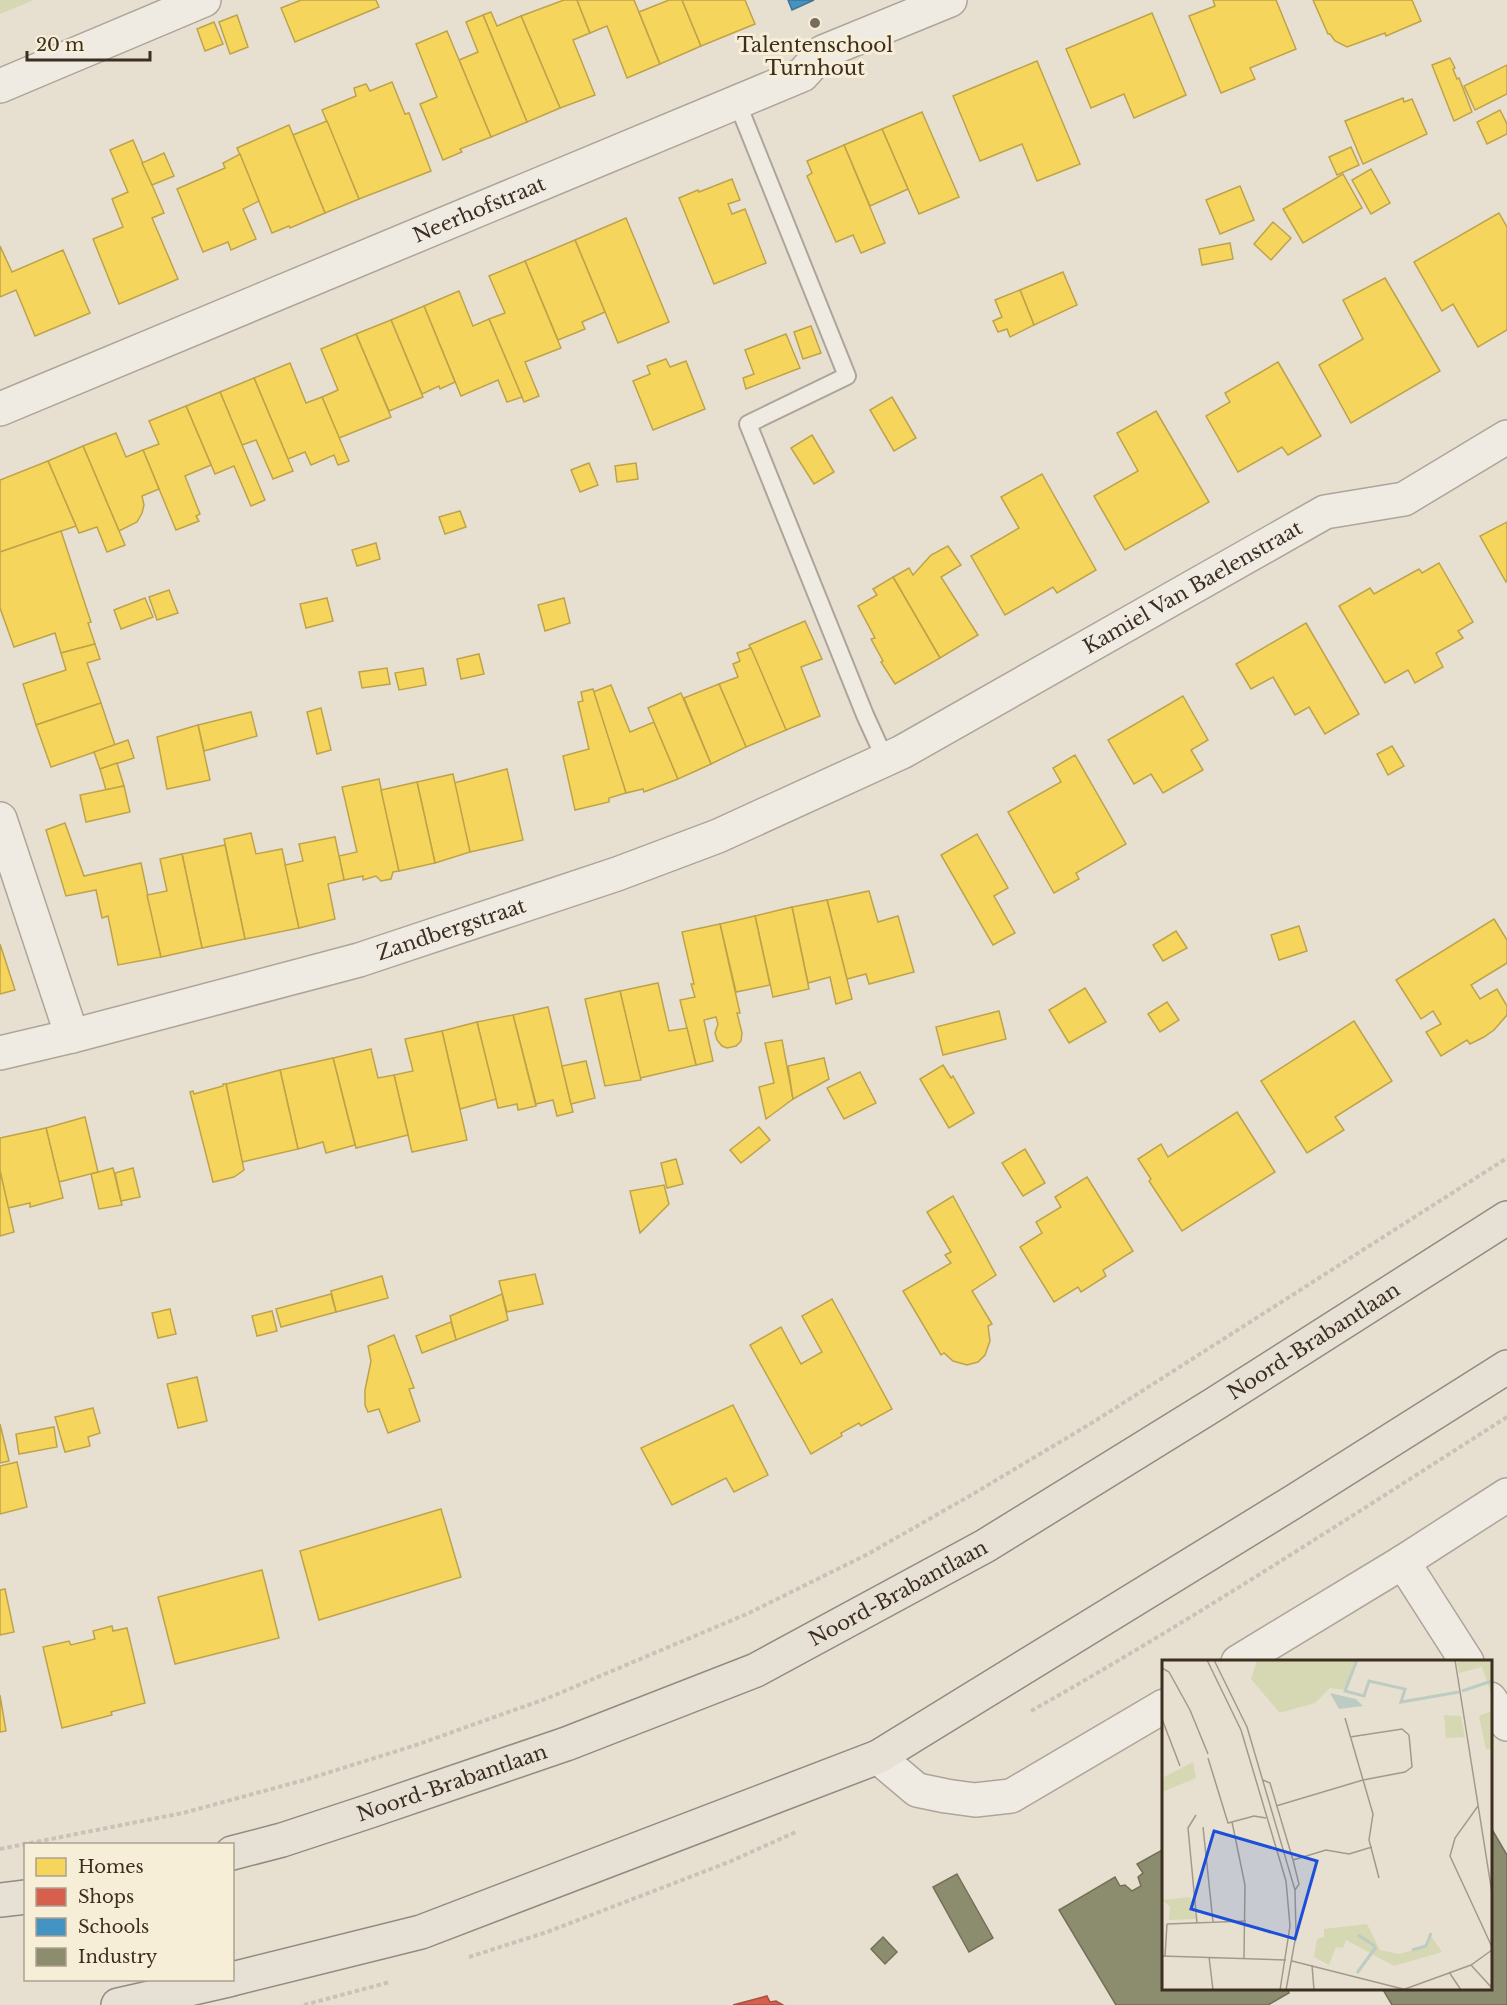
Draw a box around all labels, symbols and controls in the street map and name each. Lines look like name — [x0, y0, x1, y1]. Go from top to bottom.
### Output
marker: Talentenschool Turnhout — [808, 16, 822, 30]
scale bar — [27, 24, 150, 62]
place label: Talentenschool Turnhout — [737, 33, 893, 80]
text: 20 m — [36, 34, 84, 56]
street label: Neerhofstraat — [409, 171, 549, 248]
street label: Kamiel Van Baelenstraat — [1079, 515, 1307, 659]
street label: Zandbergstraat — [373, 893, 529, 965]
street label: Noord-Brabantlaan — [1223, 1277, 1404, 1405]
street label: Noord-Brabantlaan — [805, 1535, 992, 1651]
inset map — [1162, 1660, 1492, 1990]
street label: Noord-Brabantlaan — [354, 1739, 550, 1826]
legend — [24, 1843, 234, 1981]
text: Homes — [78, 1856, 144, 1878]
text: Shops — [78, 1886, 134, 1908]
text: Schools — [78, 1916, 149, 1938]
text: Industry — [78, 1946, 158, 1968]

